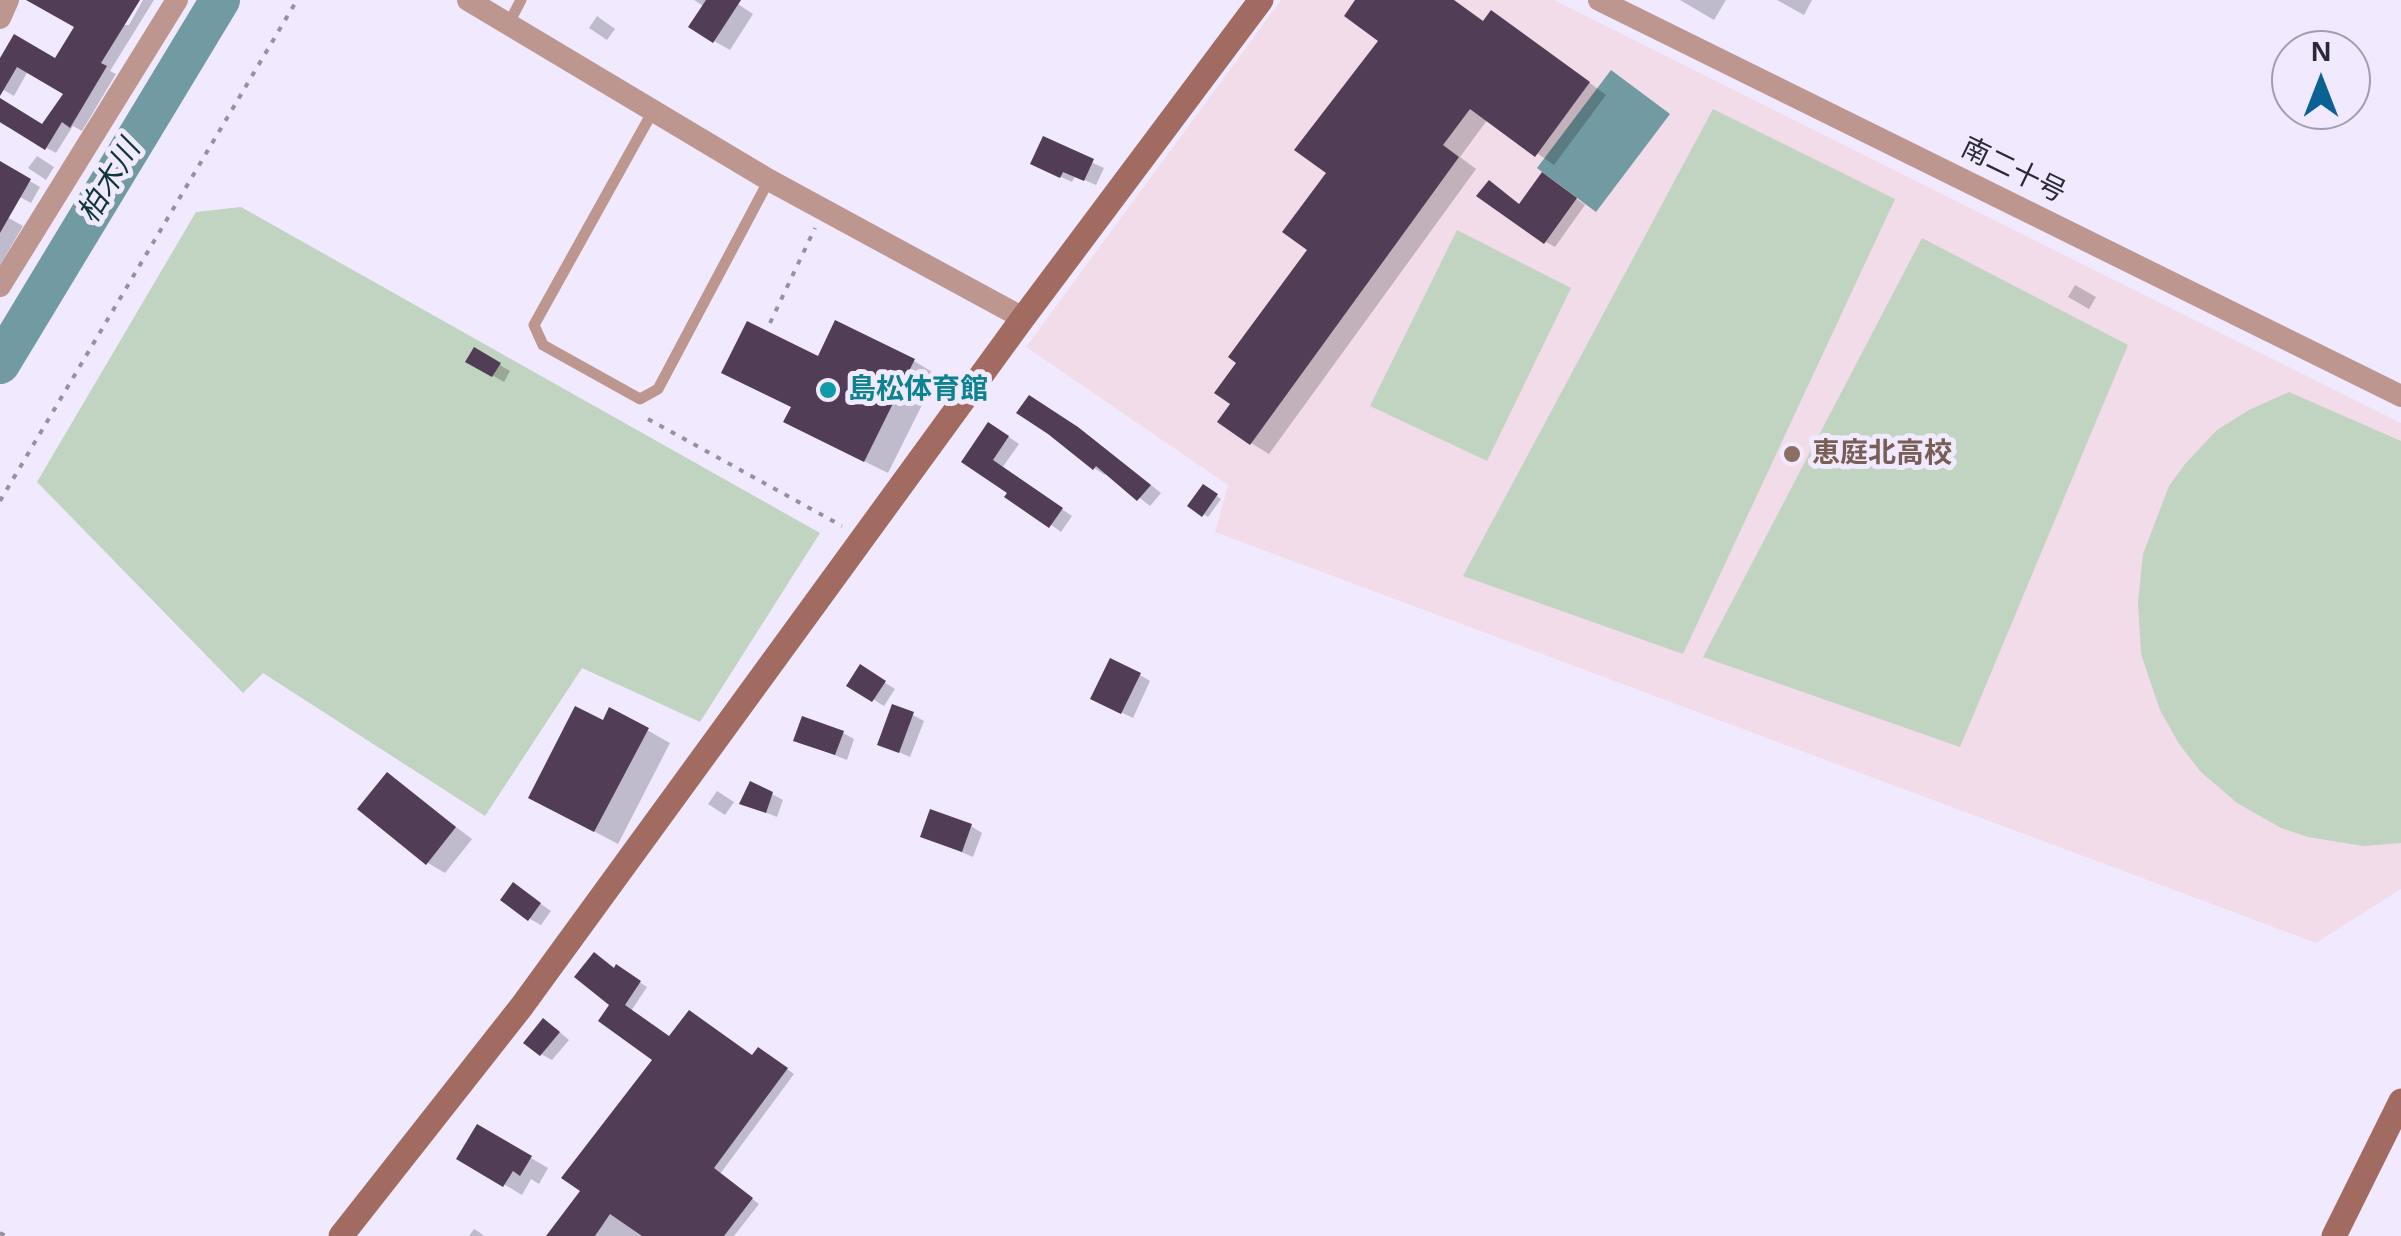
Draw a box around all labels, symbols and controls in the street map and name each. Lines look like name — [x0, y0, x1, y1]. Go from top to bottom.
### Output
north arrow — [2271, 30, 2371, 130]
text: N — [2311, 36, 2331, 67]
street label: 南二十号 — [1955, 131, 2071, 211]
water label: 柏木川 — [71, 134, 149, 230]
place label: 島松体育館 — [848, 373, 988, 407]
marker: 島松体育館 — [817, 379, 839, 401]
place label: 恵庭北高校 — [1812, 437, 1952, 471]
marker: 恵庭北高校 — [1781, 443, 1803, 465]

